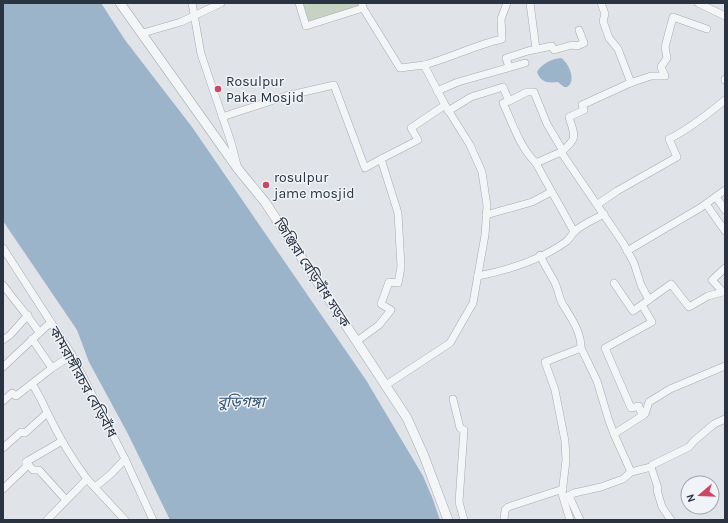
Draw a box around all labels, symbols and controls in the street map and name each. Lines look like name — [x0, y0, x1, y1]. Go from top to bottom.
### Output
place label: Rosulpur Paka Mosjid — [226, 73, 304, 106]
marker: Rosulpur Paka Mosjid — [213, 84, 223, 94]
place label: rosulpur jame mosjid — [272, 169, 355, 202]
marker: rosulpur jame mosjid — [261, 180, 271, 190]
street label: জিঞ্জিরা বেড়িবাঁধ সড়ক — [270, 214, 355, 331]
street label: কামরাঙ্গীরচর বেড়িবাঁধ — [45, 322, 122, 441]
water label: বুড়িগঙ্গা — [217, 393, 268, 411]
north arrow — [680, 475, 720, 515]
text: N — [684, 492, 698, 504]

